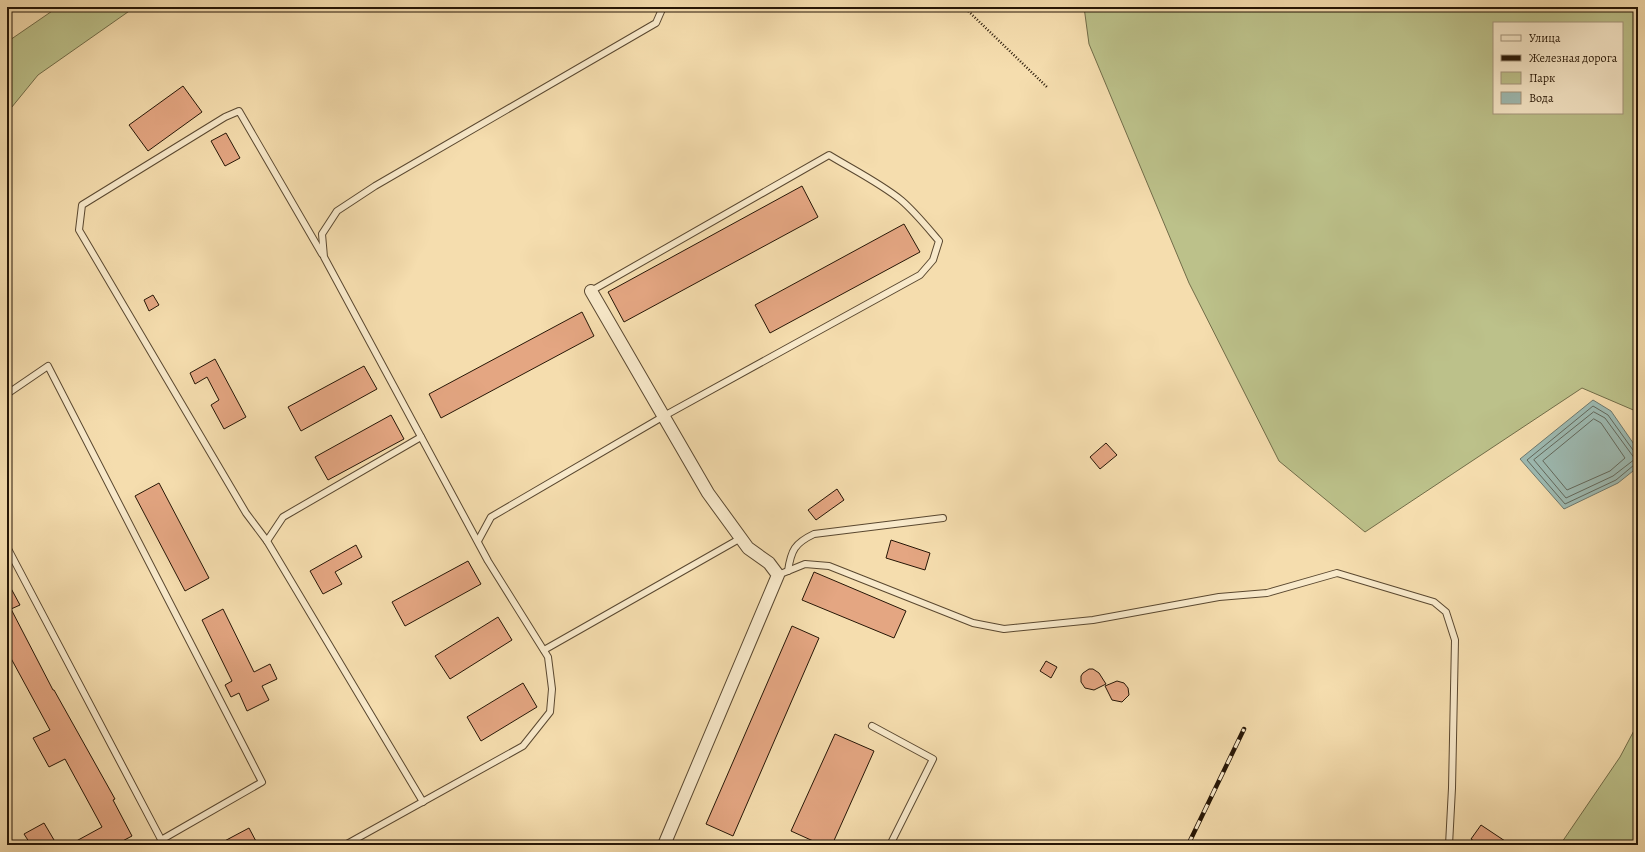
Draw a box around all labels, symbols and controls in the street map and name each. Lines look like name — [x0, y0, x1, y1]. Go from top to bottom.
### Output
legend — [1493, 22, 1623, 114]
text: Улица — [1529, 30, 1561, 46]
text: Железная дорога — [1529, 50, 1618, 66]
text: Парк — [1529, 70, 1555, 86]
text: Вода — [1529, 90, 1554, 106]

